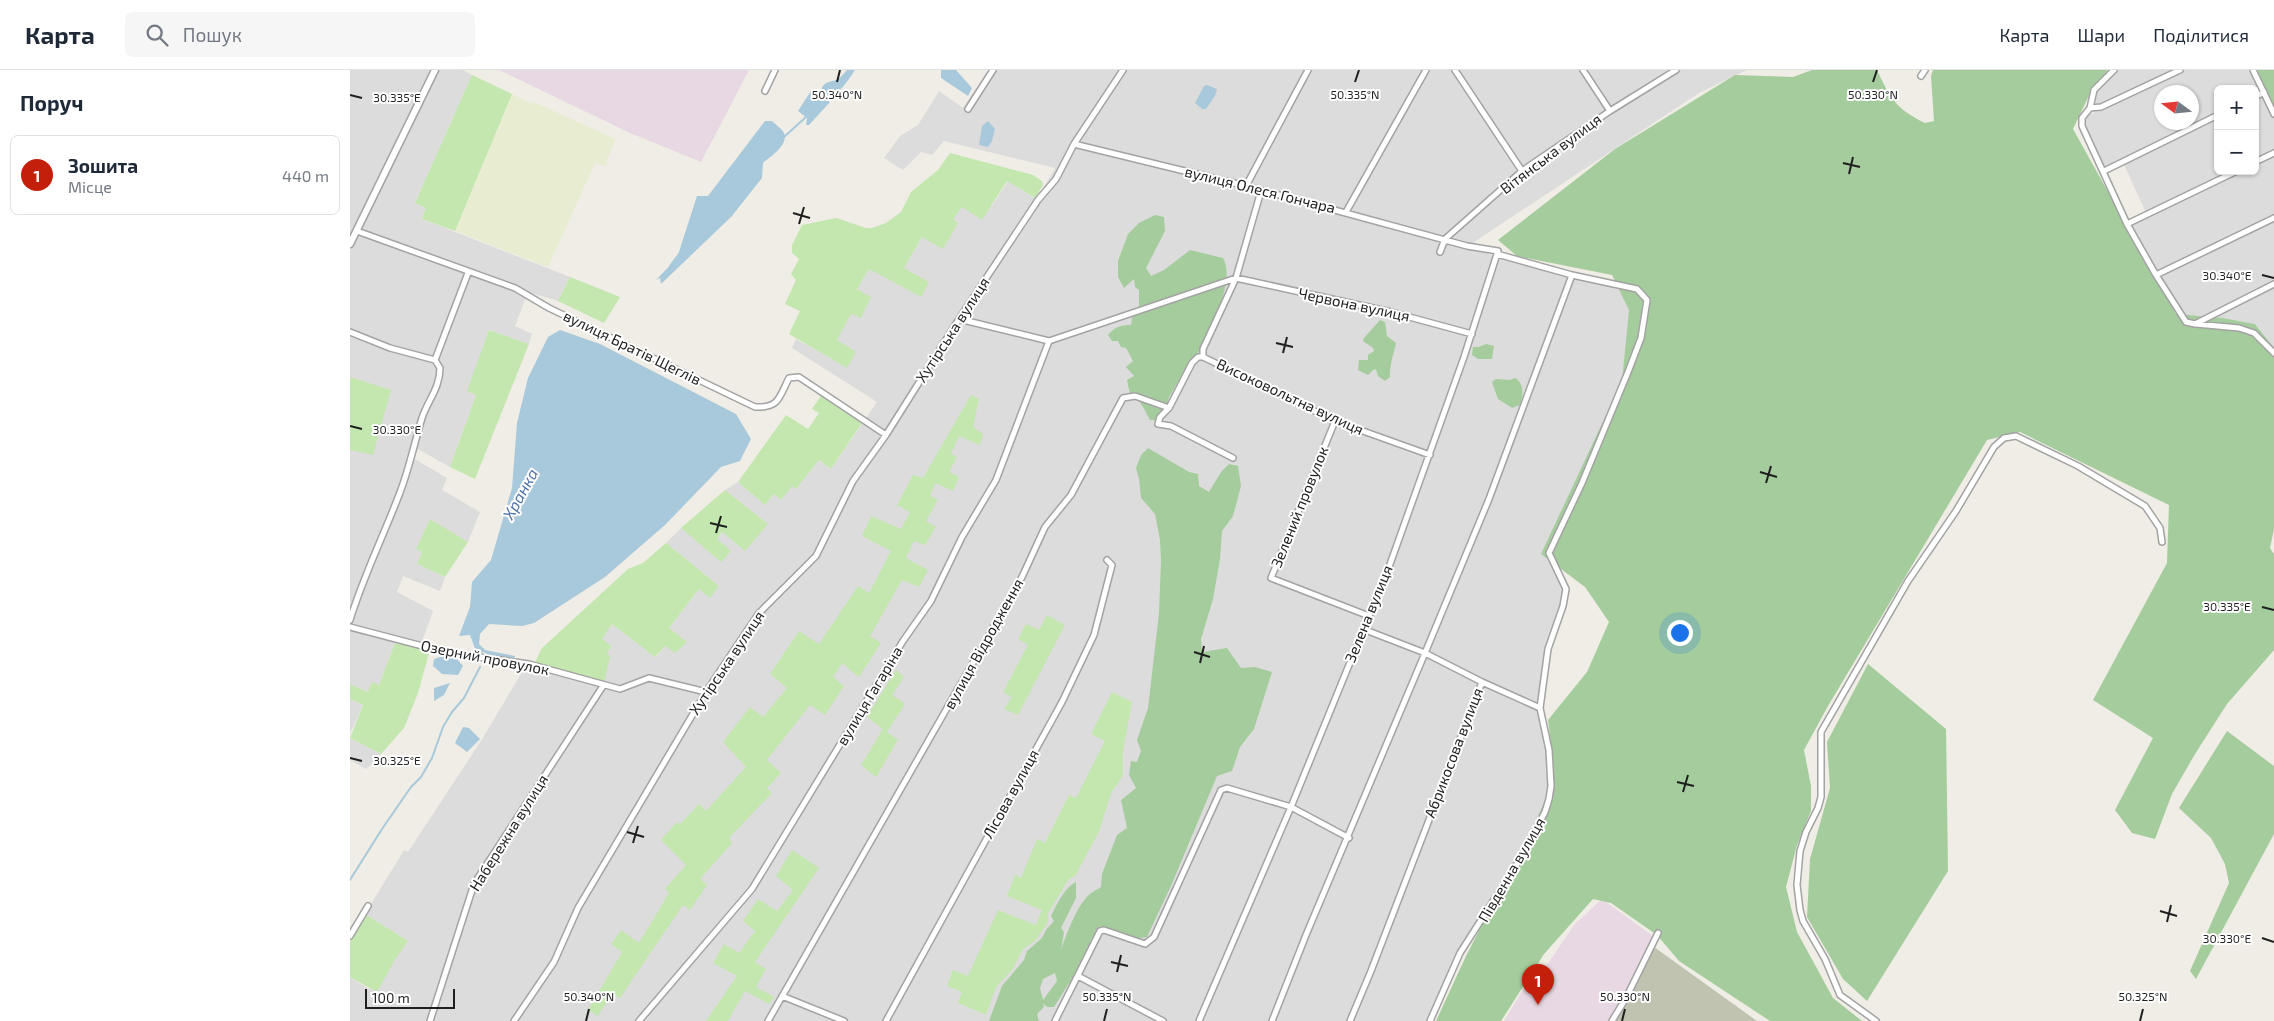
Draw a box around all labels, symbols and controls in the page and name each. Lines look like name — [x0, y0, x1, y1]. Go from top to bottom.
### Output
search box — [125, 12, 475, 57]
text: Карта — [25, 20, 95, 49]
icon: search — [143, 21, 171, 49]
text: Пошук — [183, 23, 242, 46]
text: Карта — [1999, 24, 2049, 46]
text: Шари — [2077, 24, 2125, 46]
text: Поділитися — [2153, 24, 2249, 46]
north arrow — [2154, 85, 2199, 130]
map controls — [2214, 85, 2259, 175]
button: + — [2214, 85, 2259, 130]
text: 50.340°N — [812, 87, 862, 101]
text: 50.335°N — [1330, 87, 1380, 101]
text: 50.330°N — [1848, 87, 1898, 101]
text: Поруч — [20, 90, 83, 115]
text: 30.335°E — [373, 90, 421, 104]
street label: Вітянська вулиця — [1496, 109, 1605, 198]
button: − — [2214, 130, 2259, 175]
text: Зошита — [68, 154, 138, 177]
street label: вулиця Олеся Гончара — [1183, 162, 1337, 217]
text: 1 — [34, 166, 40, 185]
text: 440 m — [282, 166, 329, 185]
text: Місце — [68, 177, 112, 196]
text: 30.340°E — [2202, 268, 2252, 282]
street label: Хутірська вулиця — [912, 274, 994, 386]
street label: Червона вулиця — [1297, 283, 1412, 326]
street label: вулиця Братів Щеглів — [560, 306, 704, 389]
street label: Високовольтна вулиця — [1214, 354, 1367, 439]
text: 30.330°E — [373, 422, 421, 436]
street label: Зелений провулок — [1267, 443, 1333, 570]
water label: Хранка — [497, 465, 541, 523]
street label: Зелена вулиця — [1340, 562, 1397, 665]
street label: вулиця Відродження — [940, 575, 1027, 712]
text: 30.335°E — [2203, 599, 2251, 613]
street label: Хутірська вулиця — [685, 607, 768, 718]
your location — [1667, 620, 1693, 646]
street label: Озерний провулок — [419, 636, 551, 679]
street label: вулиця Гагаріна — [832, 643, 907, 749]
street label: Абрикосова вулиця — [1420, 685, 1487, 821]
street label: Лісова вулиця — [978, 746, 1043, 842]
text: 30.325°E — [373, 753, 421, 767]
street label: Набережна вулиця — [465, 771, 552, 895]
street label: Південна вулиця — [1474, 814, 1549, 926]
text: 30.330°E — [2203, 931, 2251, 945]
pin: 1 — [1522, 964, 1554, 1005]
scale bar — [365, 986, 455, 1009]
text: 100 m — [372, 989, 410, 1006]
text: 50.340°N — [564, 989, 614, 1003]
text: 50.335°N — [1082, 989, 1132, 1003]
text: 50.330°N — [1600, 989, 1650, 1003]
text: 50.325°N — [2118, 989, 2168, 1003]

